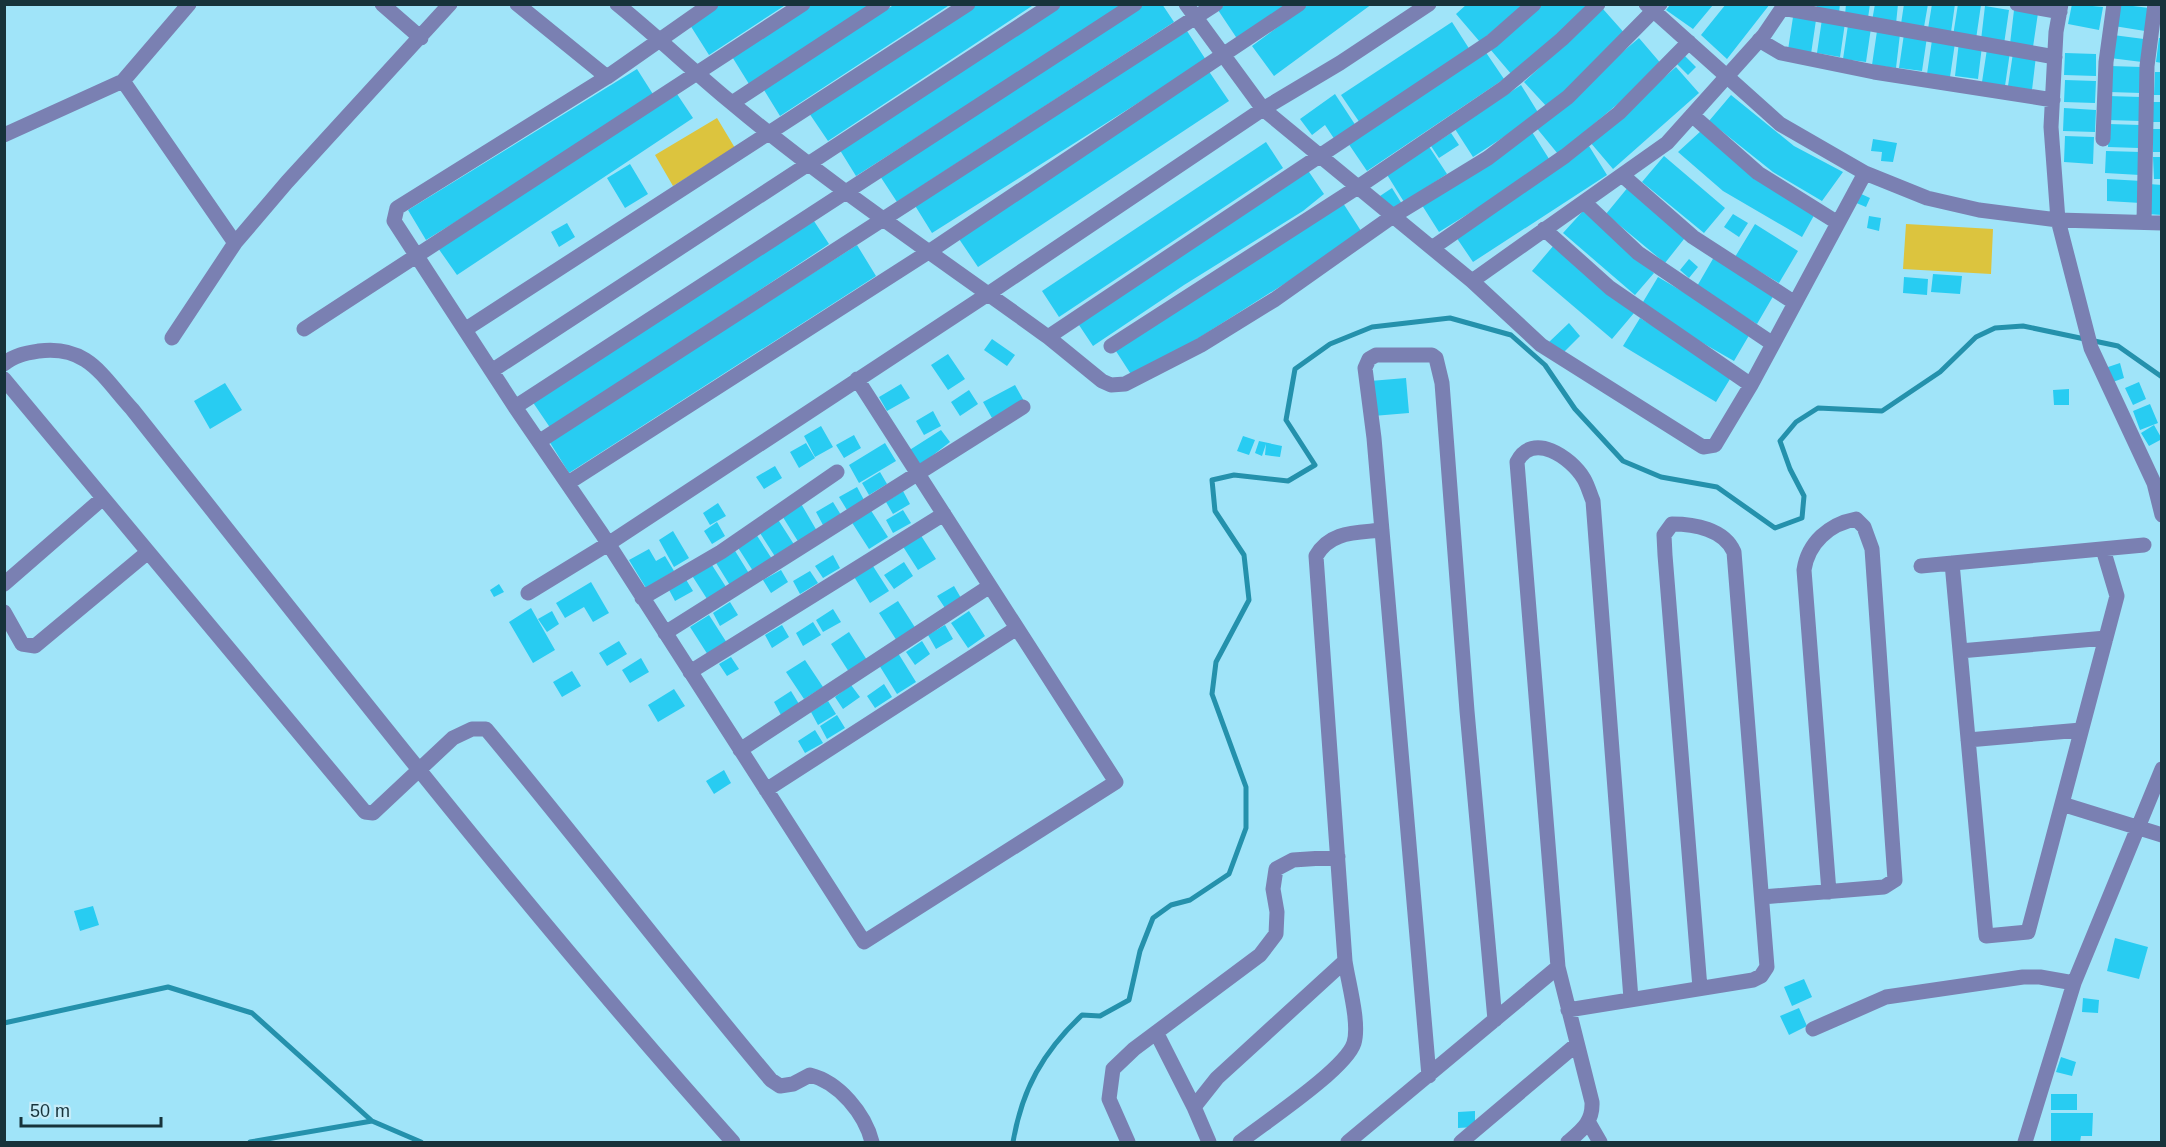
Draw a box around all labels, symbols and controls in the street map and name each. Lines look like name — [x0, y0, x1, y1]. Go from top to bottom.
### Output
scale bar — [21, 1090, 160, 1128]
text: 50 m — [30, 1101, 70, 1121]

